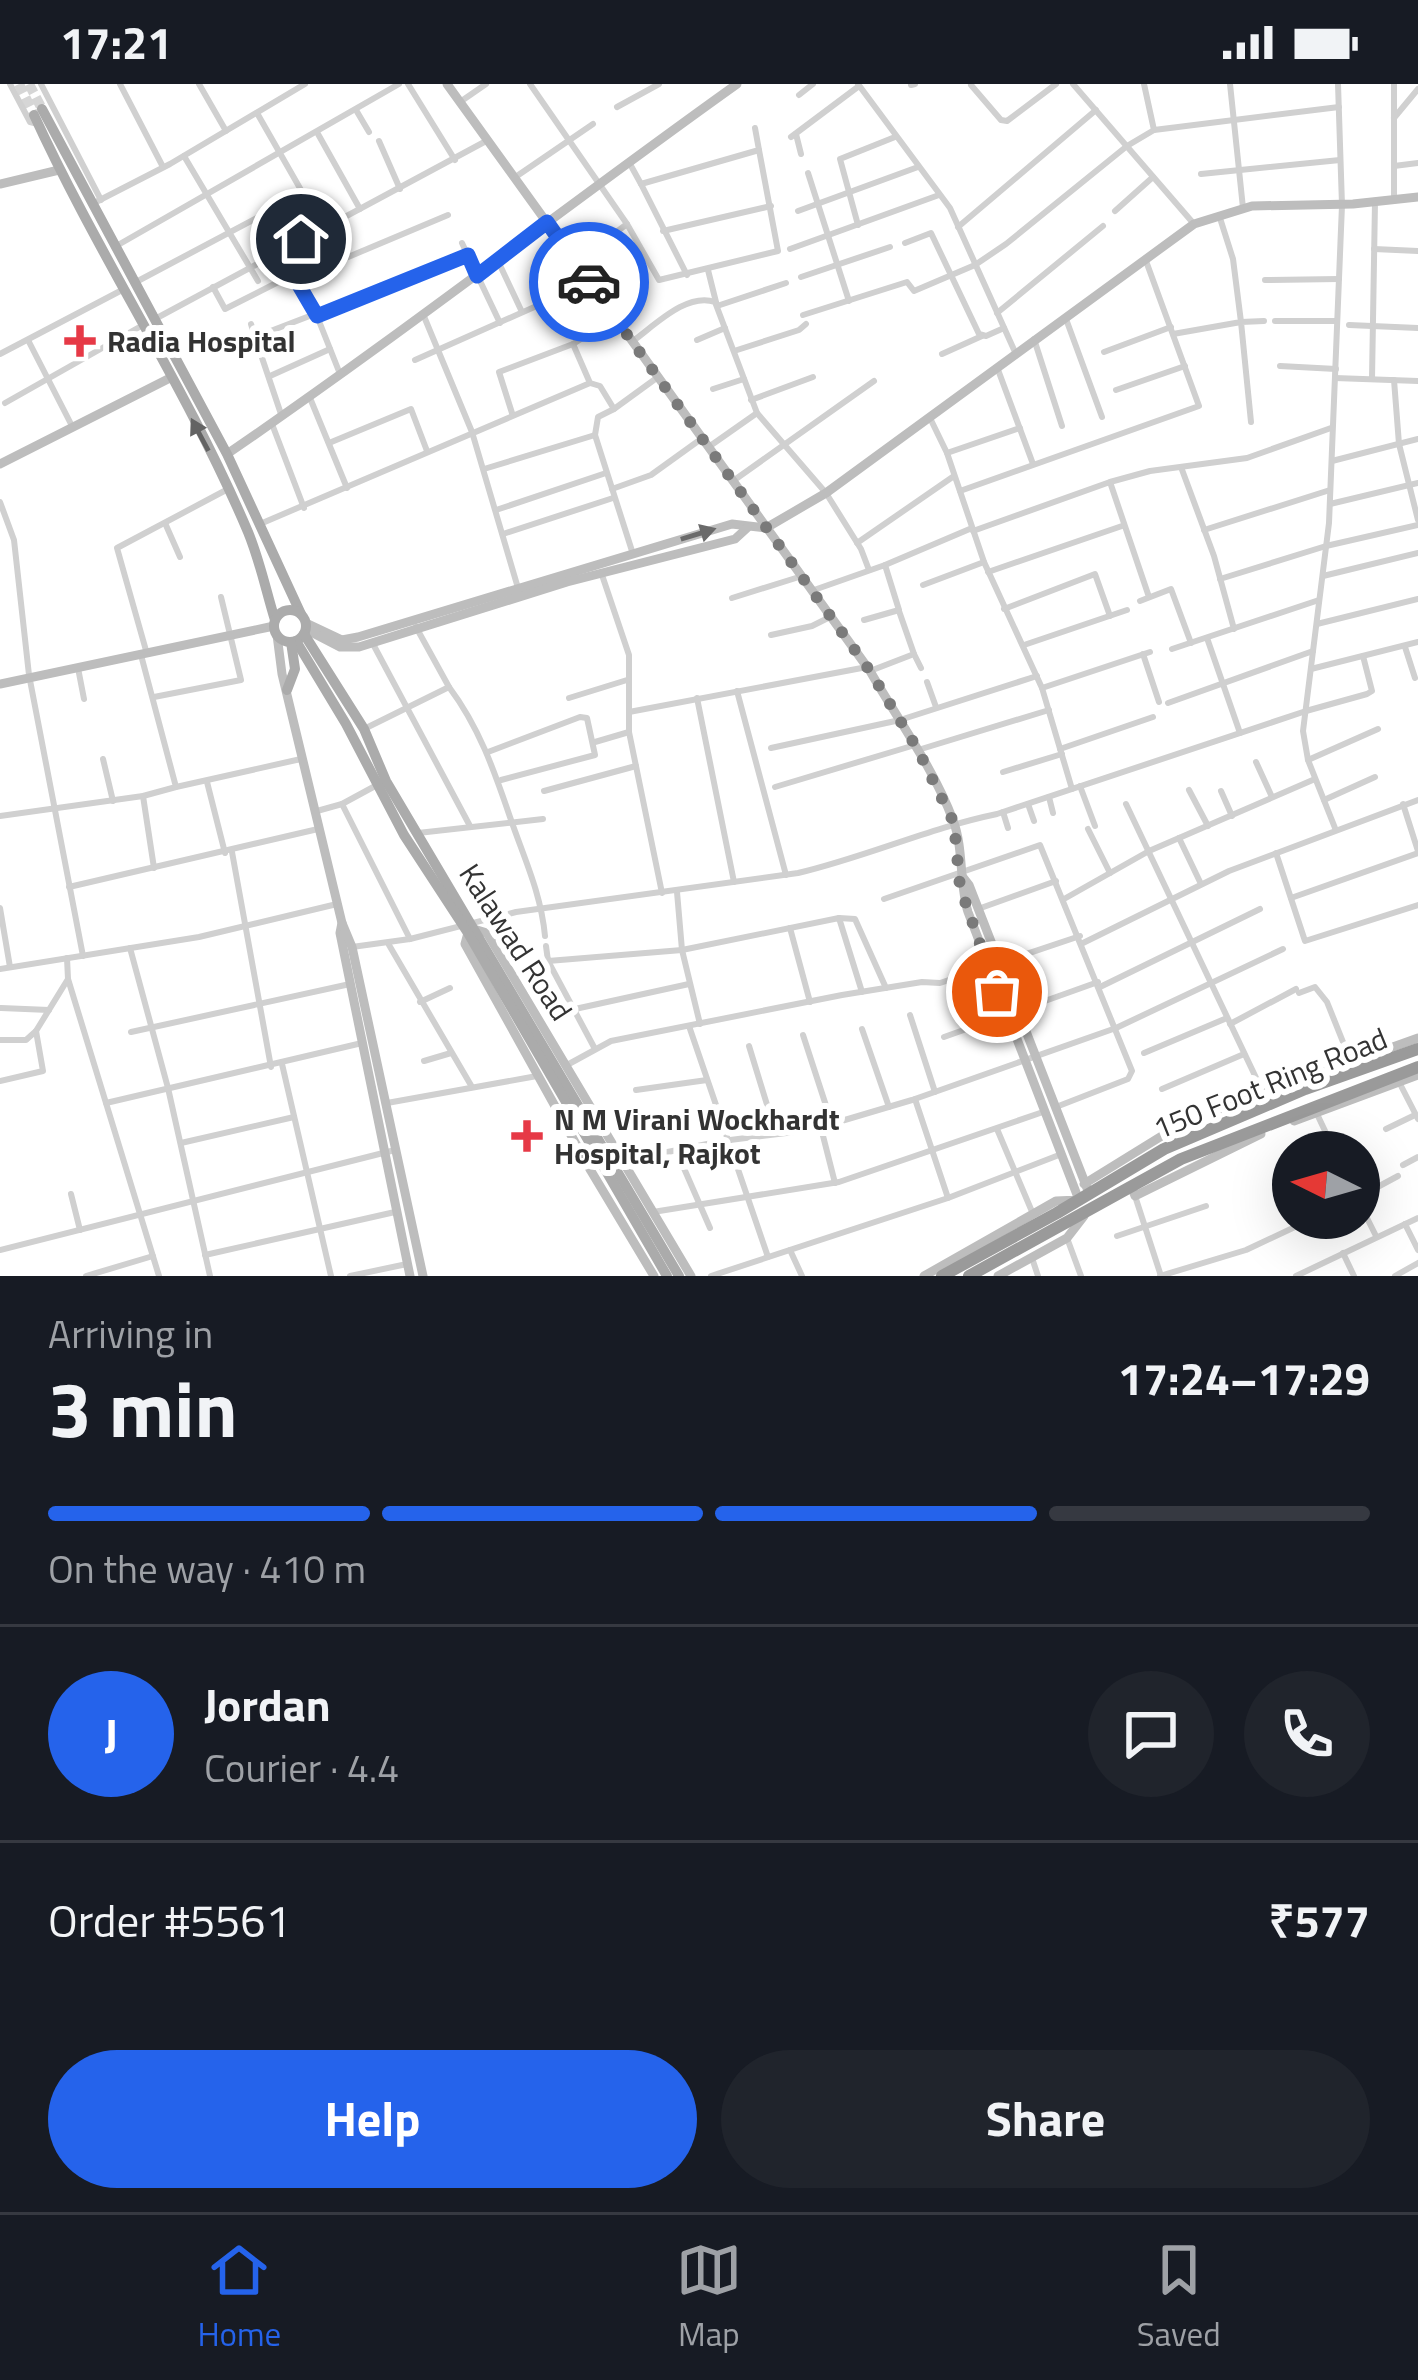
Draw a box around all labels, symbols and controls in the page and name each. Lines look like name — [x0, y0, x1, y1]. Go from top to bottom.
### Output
text: 17:21 — [60, 8, 172, 76]
pin — [250, 188, 352, 290]
icon: home — [268, 206, 334, 272]
courier — [529, 222, 649, 342]
icon: car — [556, 249, 622, 315]
place label: Radia Hospital — [107, 318, 296, 364]
marker: Radia Hospital — [64, 325, 96, 357]
one-way arrow — [190, 417, 210, 452]
one-way arrow — [680, 524, 717, 542]
street label: Kalawad Road — [448, 854, 584, 1030]
pin — [946, 941, 1048, 1043]
icon: bag — [964, 959, 1030, 1025]
street label: 150 Foot Ring Road — [1146, 1015, 1394, 1151]
place label: N M Virani Wockhardt Hospital, Rajkot — [554, 1096, 840, 1176]
marker: N M Virani Wockhardt Hospital, Rajkot — [511, 1120, 543, 1152]
north arrow — [1272, 1131, 1380, 1239]
map controls — [1272, 1131, 1380, 1239]
text: Arriving in — [48, 1304, 213, 1363]
text: 17:24–17:29 — [1118, 1344, 1370, 1412]
text: 3 min — [48, 1349, 238, 1467]
text: On the way · 410 m — [48, 1539, 366, 1598]
text: Jordan — [204, 1670, 331, 1738]
button: chat — [1088, 1671, 1214, 1797]
button: phone — [1244, 1671, 1370, 1797]
text: J — [104, 1700, 118, 1768]
text: Courier · 4.4 — [204, 1738, 399, 1797]
text: Order #5561 — [48, 1886, 291, 1954]
text: ₹577 — [1269, 1886, 1370, 1954]
button: Help — [48, 2050, 697, 2188]
button: Share — [721, 2050, 1370, 2188]
tab: Home — [197, 2237, 281, 2359]
tab: Map — [676, 2237, 742, 2359]
tab: Saved — [1137, 2237, 1221, 2359]

